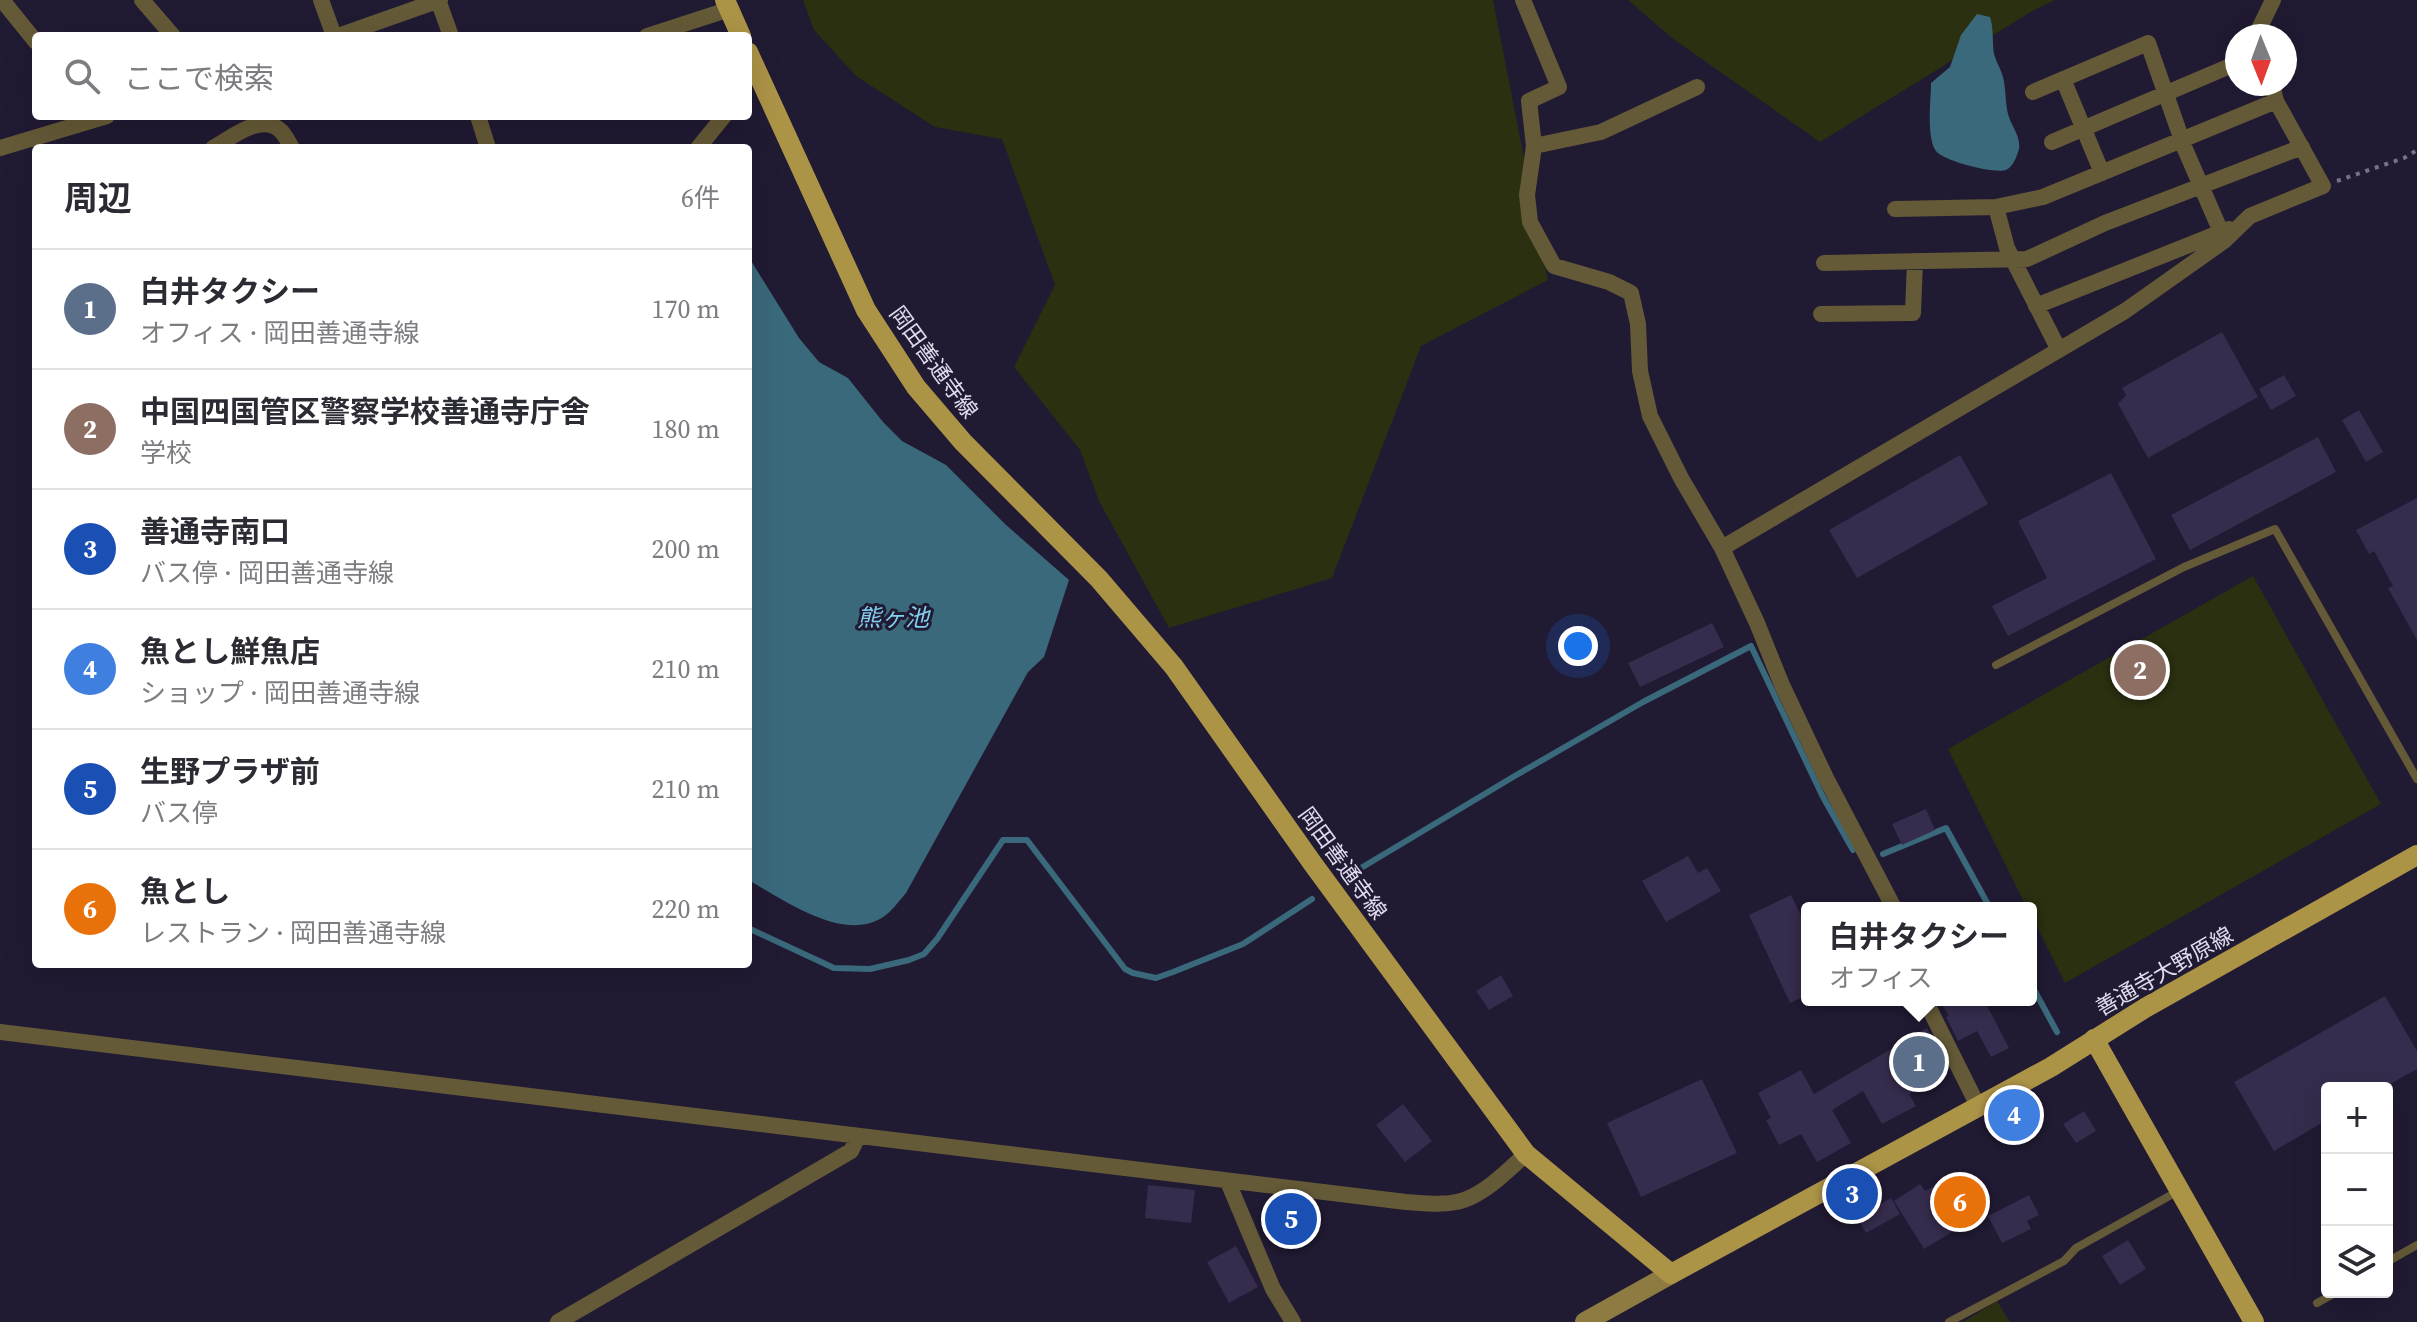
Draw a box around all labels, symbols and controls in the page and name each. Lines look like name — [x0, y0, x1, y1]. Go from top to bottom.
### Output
north arrow — [2225, 24, 2297, 96]
search box — [32, 32, 752, 120]
icon: search — [60, 54, 104, 98]
text: ここで検索 — [124, 58, 274, 99]
text: 周辺 — [64, 175, 132, 221]
text: 6件 — [681, 180, 720, 216]
text: 白井タクシー — [140, 271, 320, 312]
text: 1 — [83, 291, 97, 327]
text: 170 m — [652, 291, 720, 327]
street label: 岡田善通寺線 — [883, 300, 985, 424]
text: オフィス · 岡田善通寺線 — [140, 315, 419, 351]
text: 中国四国管区警察学校善通寺庁舎 — [140, 391, 590, 432]
text: 2 — [83, 411, 97, 447]
text: 180 m — [652, 411, 720, 447]
text: 学校 — [140, 435, 192, 471]
text: 善通寺南口 — [140, 511, 290, 552]
text: 3 — [83, 531, 97, 567]
text: 200 m — [652, 531, 720, 567]
text: バス停 · 岡田善通寺線 — [140, 555, 394, 591]
water label: 熊ヶ池 — [857, 601, 931, 634]
your location — [1558, 626, 1598, 666]
text: 魚とし鮮魚店 — [140, 631, 320, 672]
pin: 2 — [2114, 640, 2166, 700]
text: 4 — [83, 651, 97, 687]
text: 210 m — [652, 651, 720, 687]
text: ショップ · 岡田善通寺線 — [140, 675, 420, 711]
text: 生野プラザ前 — [140, 751, 320, 792]
text: 5 — [83, 771, 97, 807]
text: 210 m — [652, 771, 720, 807]
text: バス停 — [140, 795, 218, 831]
street label: 岡田善通寺線 — [1292, 801, 1394, 925]
text: 魚とし — [140, 871, 230, 912]
text: 6 — [83, 891, 97, 927]
text: 220 m — [652, 891, 720, 927]
popup — [1801, 902, 2037, 1006]
text: レストラン · 岡田善通寺線 — [140, 915, 446, 951]
text: 白井タクシー — [1829, 916, 2009, 957]
street label: 善通寺大野原線 — [2090, 920, 2238, 1022]
text: オフィス — [1829, 960, 1932, 996]
pin: 1 — [1893, 1032, 1945, 1092]
map controls — [2321, 1082, 2393, 1298]
button: + — [2321, 1082, 2393, 1154]
pin: 4 — [1988, 1085, 2040, 1145]
button: − — [2321, 1154, 2393, 1226]
pin: 3 — [1826, 1164, 1878, 1224]
pin: 6 — [1934, 1172, 1986, 1232]
pin: 5 — [1265, 1189, 1317, 1249]
button: layers — [2321, 1226, 2393, 1298]

